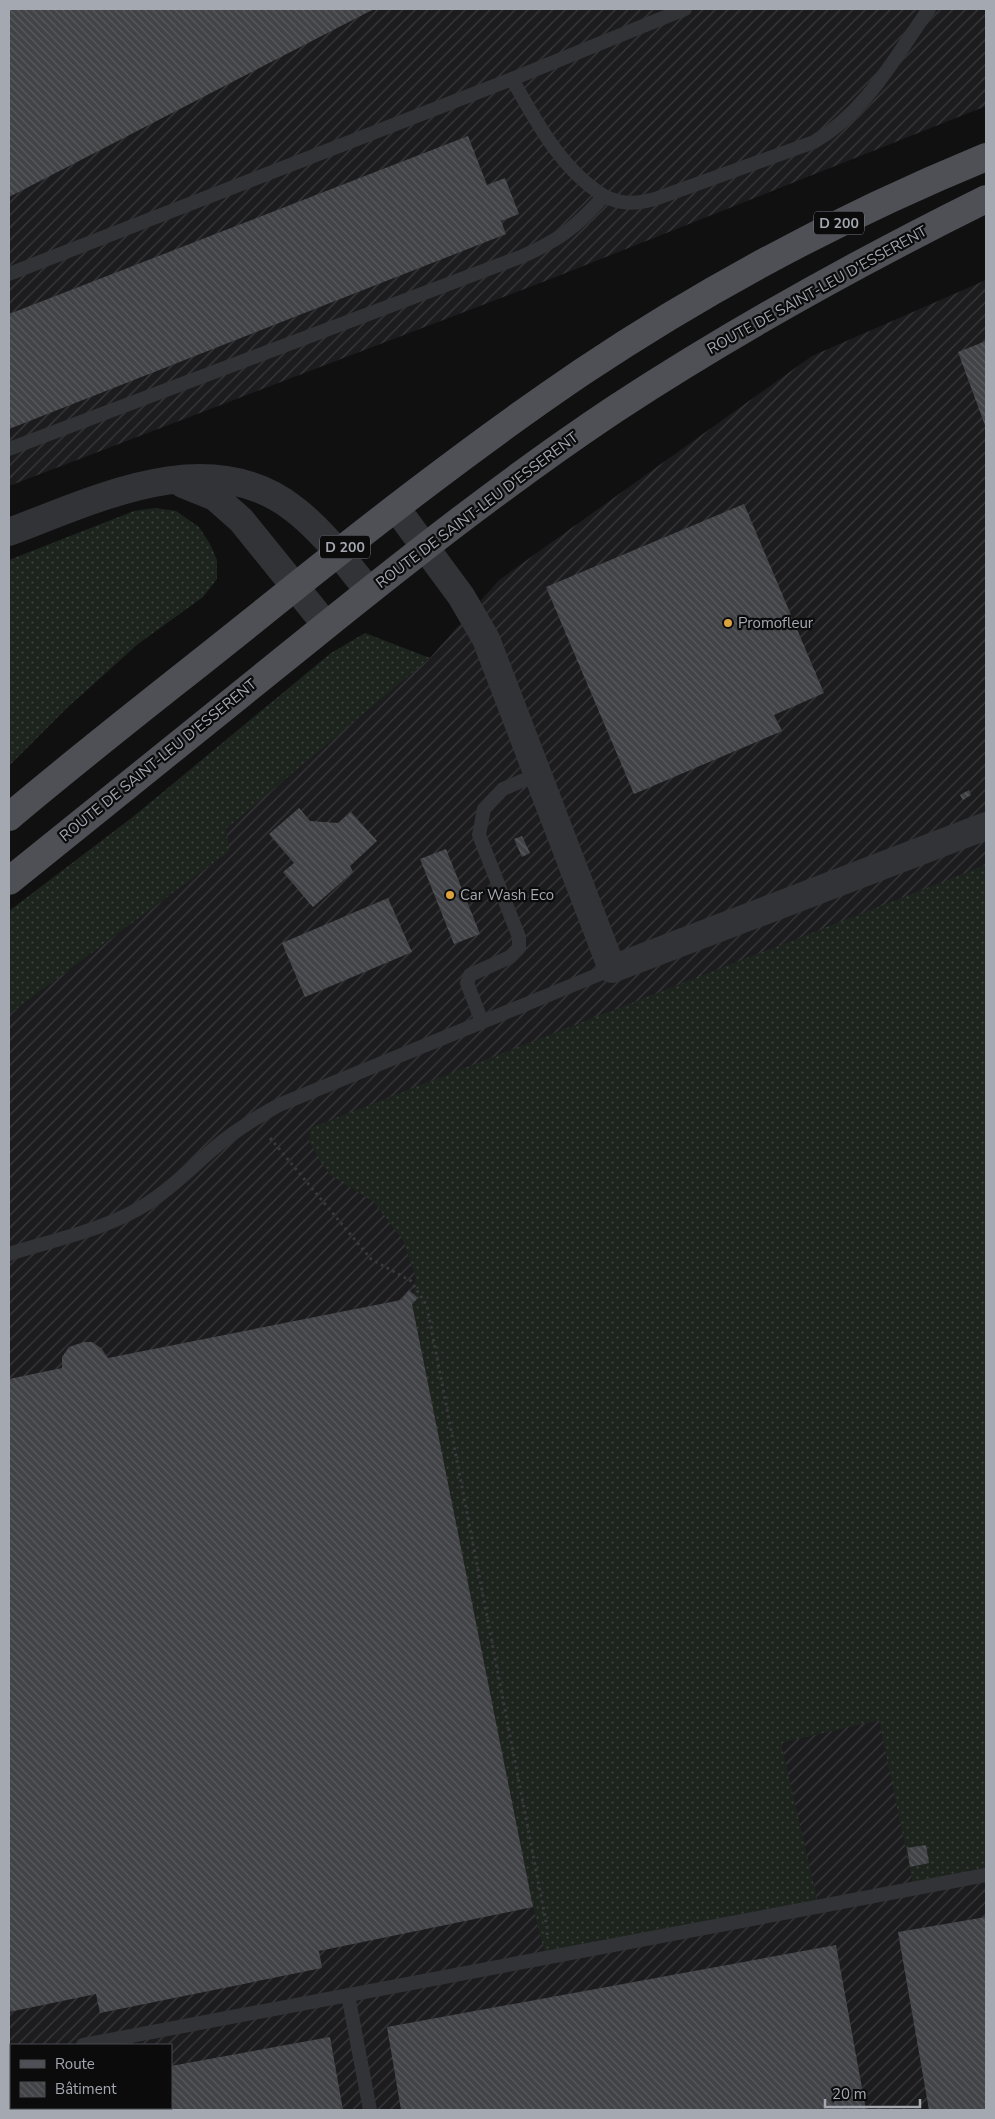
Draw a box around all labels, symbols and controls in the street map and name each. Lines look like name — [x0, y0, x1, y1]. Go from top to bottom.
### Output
road number: D 200 — [814, 212, 864, 234]
street label: ROUTE DE SAINT-LEU D'ESSERENT — [704, 221, 930, 359]
street label: ROUTE DE SAINT-LEU D'ESSERENT — [372, 427, 582, 593]
road number: D 200 — [320, 536, 370, 558]
place label: Promofleur — [738, 613, 814, 633]
marker: Promofleur — [722, 617, 734, 629]
street label: ROUTE DE SAINT-LEU D'ESSERENT — [55, 674, 261, 846]
place label: Car Wash Eco — [460, 885, 554, 905]
marker: Car Wash Eco — [444, 889, 456, 901]
legend — [10, 2044, 172, 2109]
text: Route — [55, 2054, 95, 2074]
scale bar — [825, 2076, 920, 2108]
text: Bâtiment — [55, 2079, 117, 2099]
text: 20 m — [832, 2084, 867, 2104]

